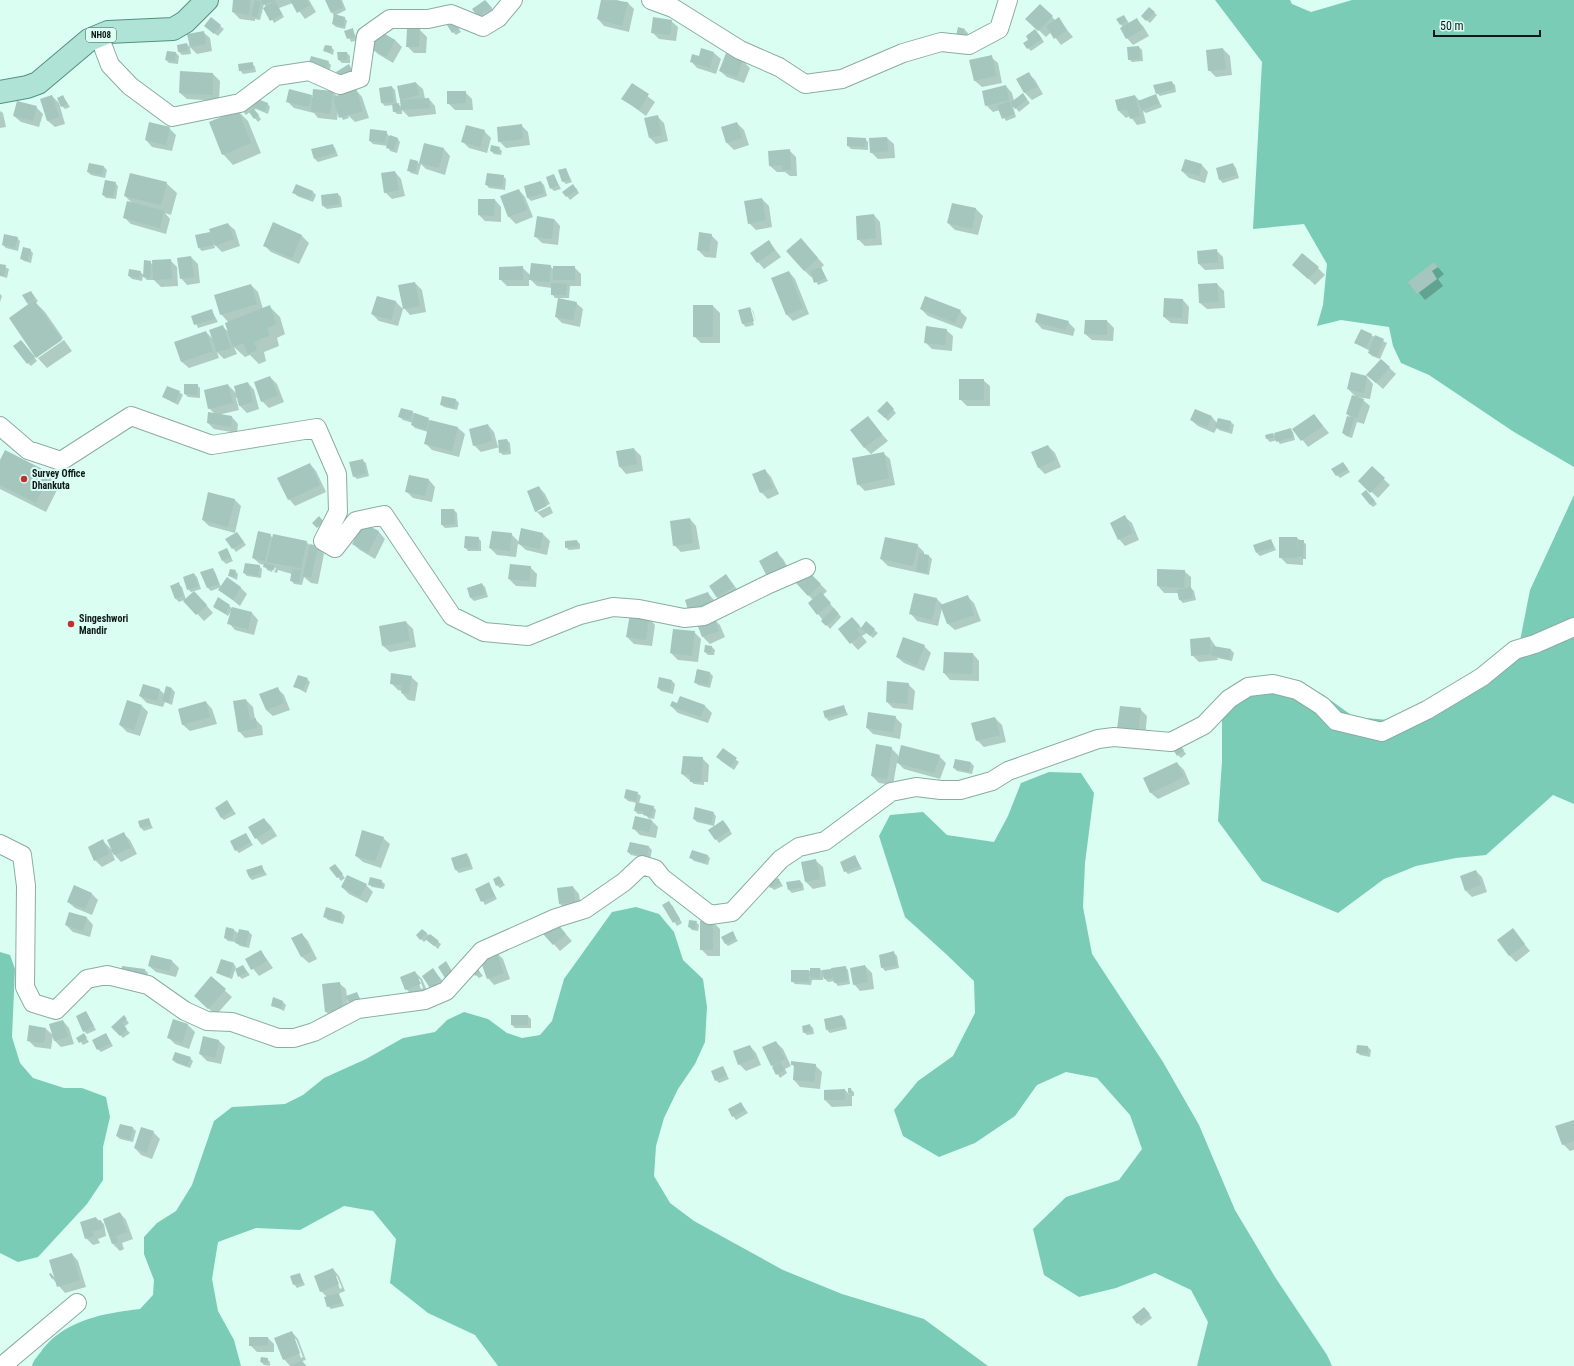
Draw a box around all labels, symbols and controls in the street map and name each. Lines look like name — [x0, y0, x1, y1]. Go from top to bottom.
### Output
scale bar — [1434, 12, 1540, 38]
text: 50 m — [1440, 19, 1464, 33]
road number: NH08 — [86, 28, 116, 42]
place label: Survey Office Dhankuta — [32, 468, 85, 491]
marker: Survey Office Dhankuta — [19, 474, 29, 484]
place label: Singeshwori Mandir — [79, 613, 128, 636]
marker: Singeshwori Mandir — [66, 619, 76, 629]

